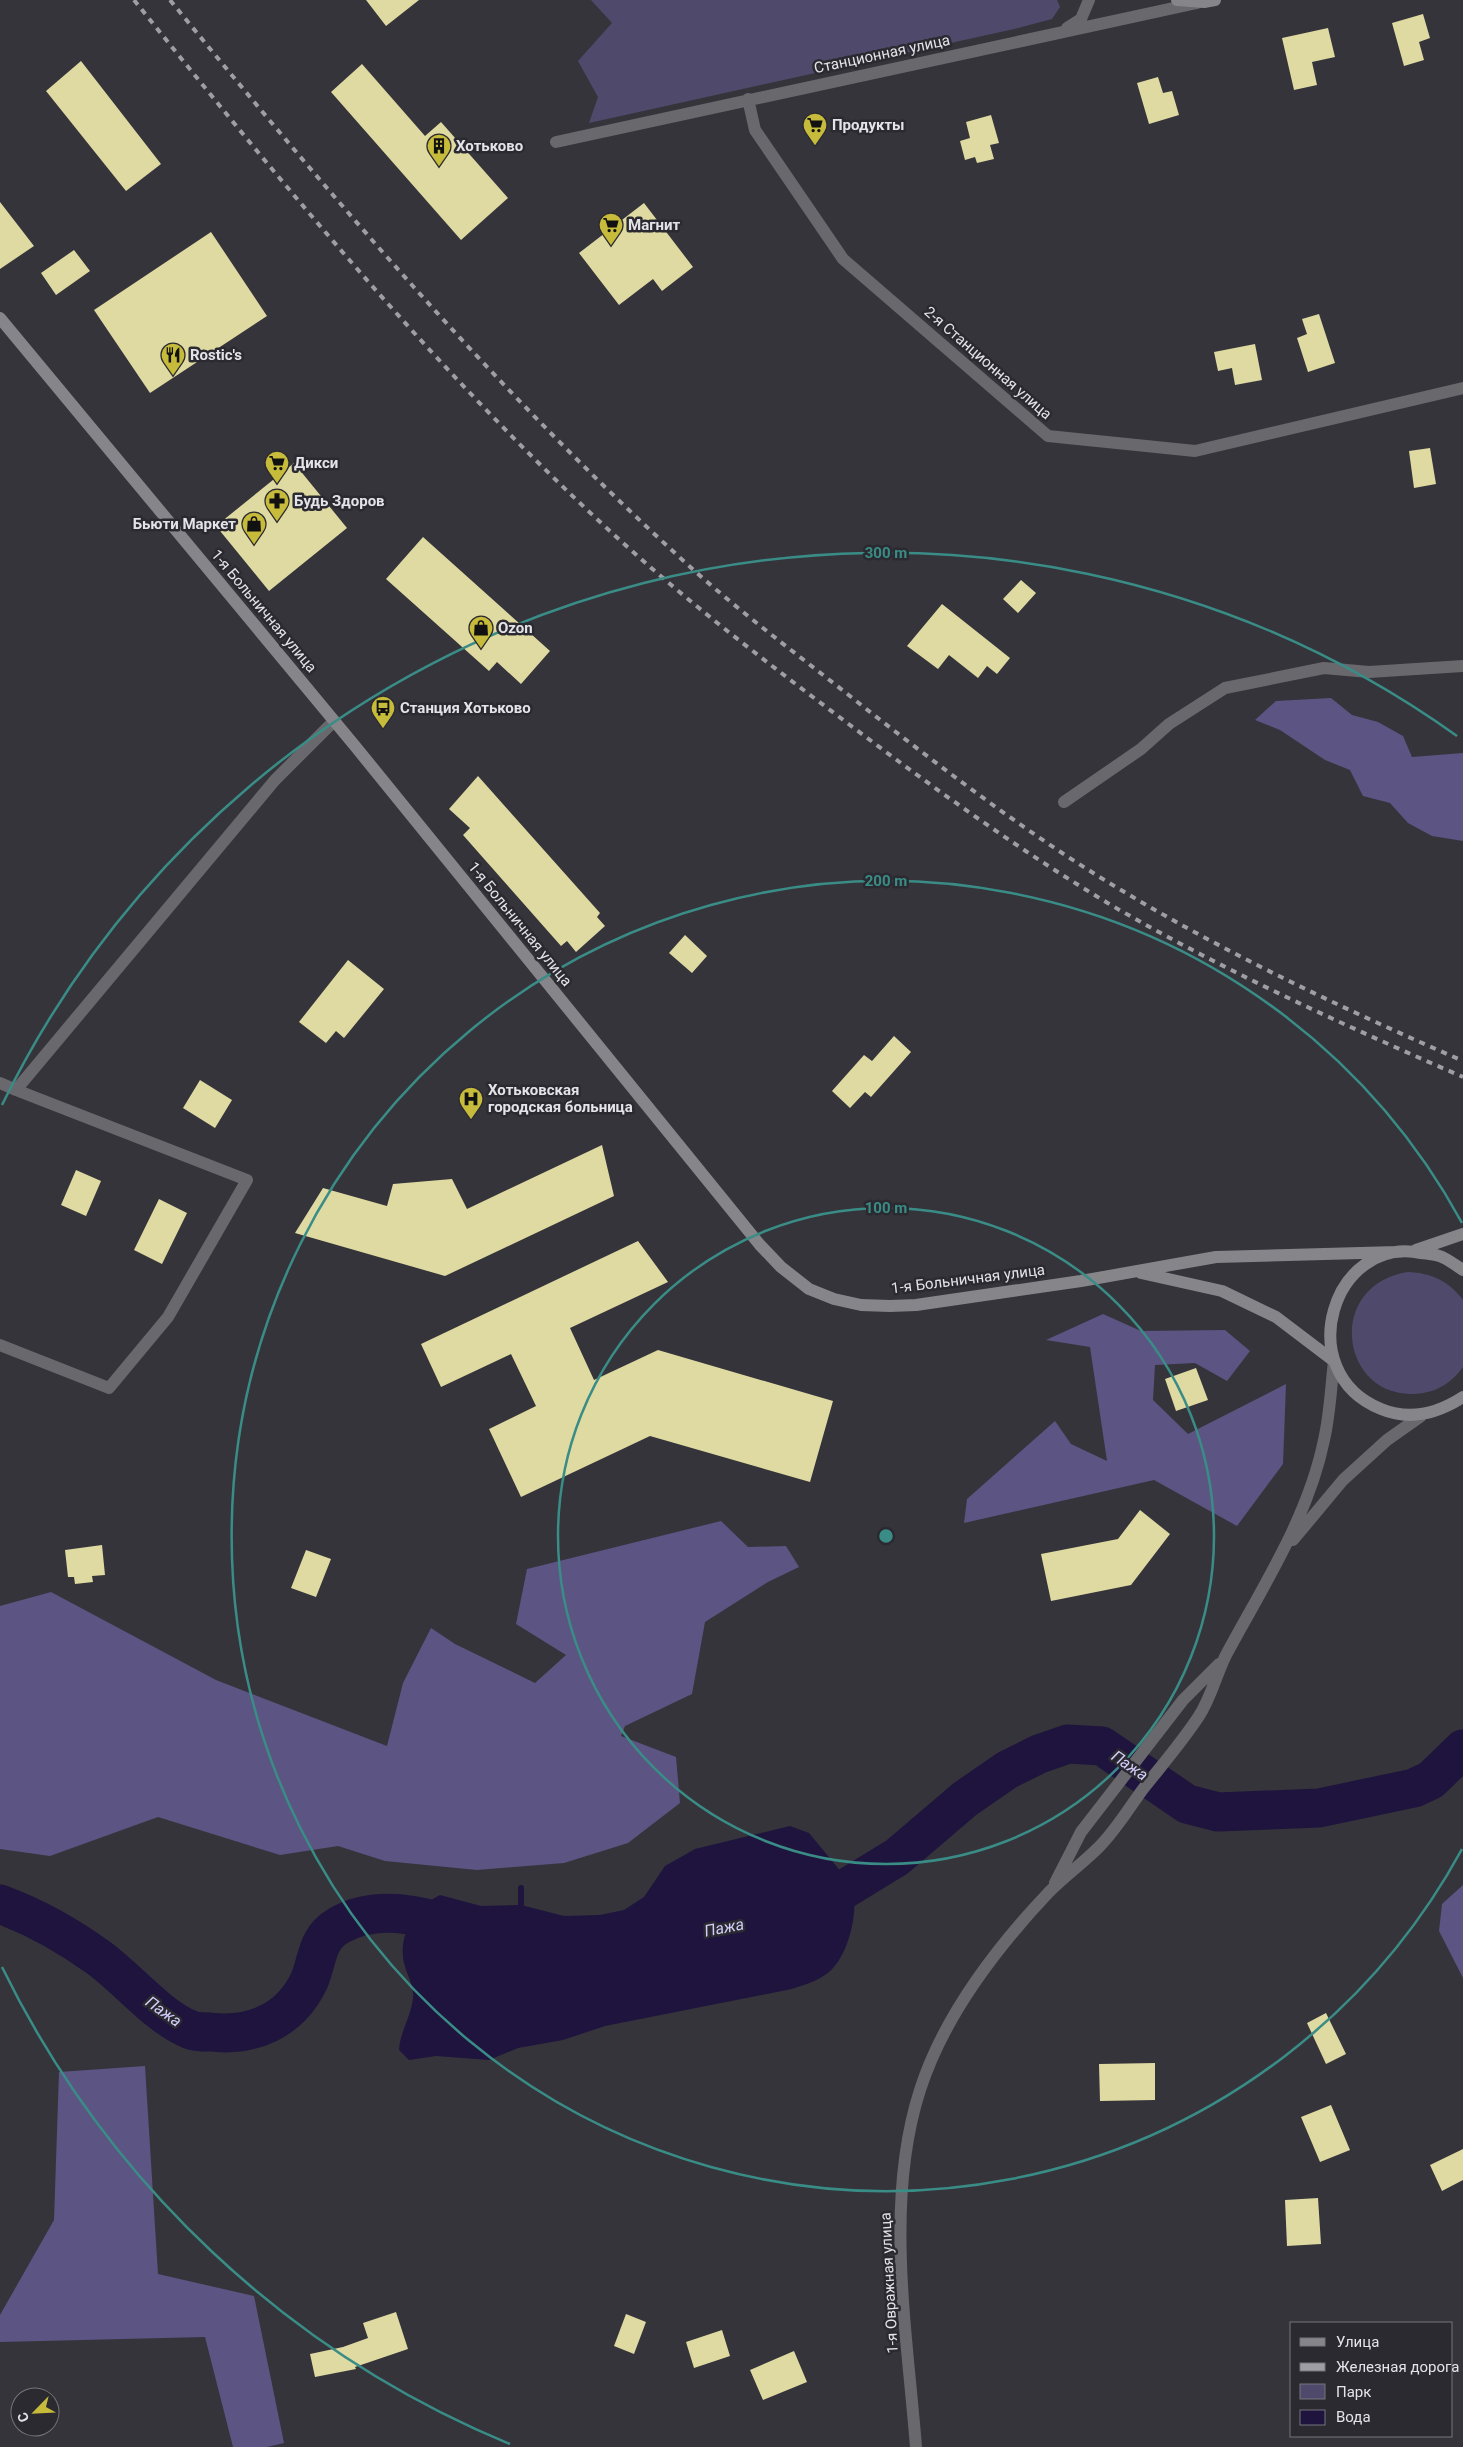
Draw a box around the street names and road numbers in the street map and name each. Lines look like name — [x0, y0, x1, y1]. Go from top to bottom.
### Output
street label: Станционная улица — [812, 31, 952, 77]
street label: 2-я Станционная улица — [921, 303, 1055, 423]
street label: 1-я Больничная улица — [207, 546, 321, 676]
street label: 1-я Больничная улица — [464, 858, 576, 990]
street label: 1-я Больничная улица — [890, 1261, 1046, 1297]
street label: 1-я Овражная улица — [876, 2212, 902, 2354]

